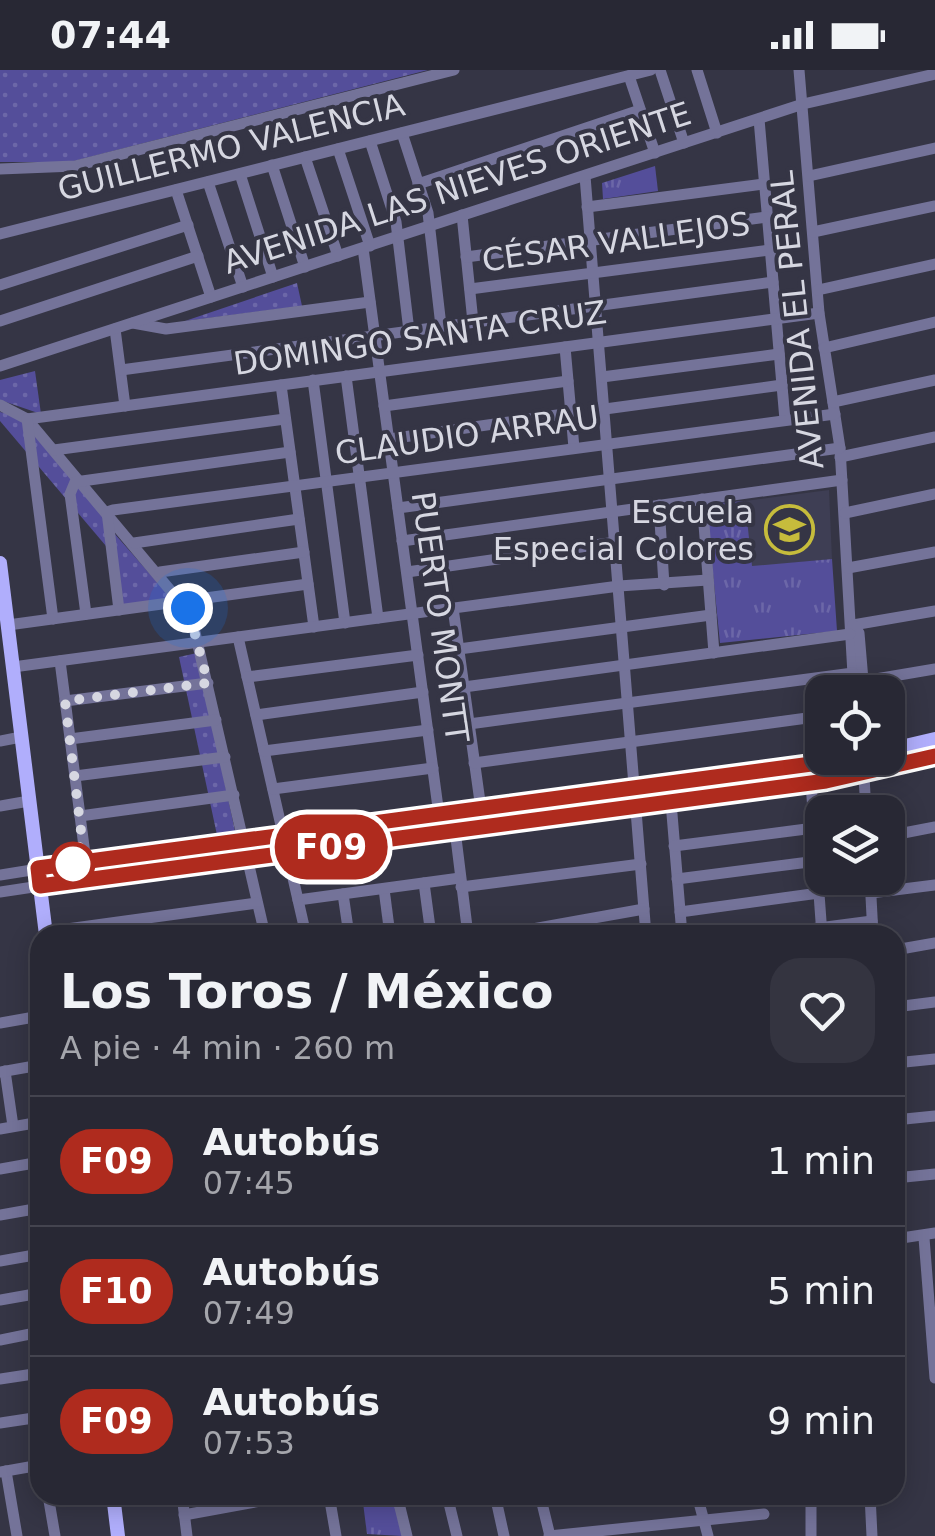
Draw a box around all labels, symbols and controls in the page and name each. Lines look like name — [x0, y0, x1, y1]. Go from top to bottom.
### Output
text: 07:44 — [50, 13, 171, 57]
street label: GUILLERMO VALENCIA — [54, 85, 408, 209]
street label: AVENIDA LAS NIEVES ORIENTE — [218, 94, 696, 282]
street label: AVENIDA EL PERAL — [762, 169, 832, 471]
street label: CÉSAR VALLEJOS — [480, 204, 752, 280]
street label: DOMINGO SANTA CRUZ — [231, 293, 609, 383]
street label: CLAUDIO ARRAU — [333, 398, 601, 472]
street label: PUERTO MONTT — [404, 489, 476, 745]
place label: Escuela Especial Colores — [493, 493, 754, 568]
school or university icon: Escuela Especial Colores — [763, 504, 815, 556]
your location — [163, 583, 213, 633]
map controls — [805, 675, 905, 895]
button: locate — [805, 675, 905, 775]
button: layers — [805, 795, 905, 895]
line badge: F09 — [274, 814, 388, 880]
text: F09 — [295, 827, 367, 867]
unlabelled marker — [52, 843, 94, 885]
button: heart — [770, 958, 875, 1063]
text: Los Toros / México — [60, 963, 554, 1019]
text: A pie · 4 min · 260 m — [60, 1029, 395, 1067]
text: Autobús — [203, 1120, 380, 1164]
text: 1 min — [767, 1139, 875, 1183]
text: F09 — [80, 1141, 153, 1181]
text: 07:45 — [203, 1164, 295, 1202]
text: Autobús — [203, 1250, 380, 1294]
text: 5 min — [767, 1269, 875, 1313]
text: F10 — [80, 1271, 153, 1311]
text: 07:49 — [203, 1294, 295, 1332]
text: Autobús — [203, 1380, 380, 1424]
text: 9 min — [767, 1399, 875, 1443]
text: F09 — [80, 1401, 153, 1441]
text: 07:53 — [203, 1424, 295, 1462]

